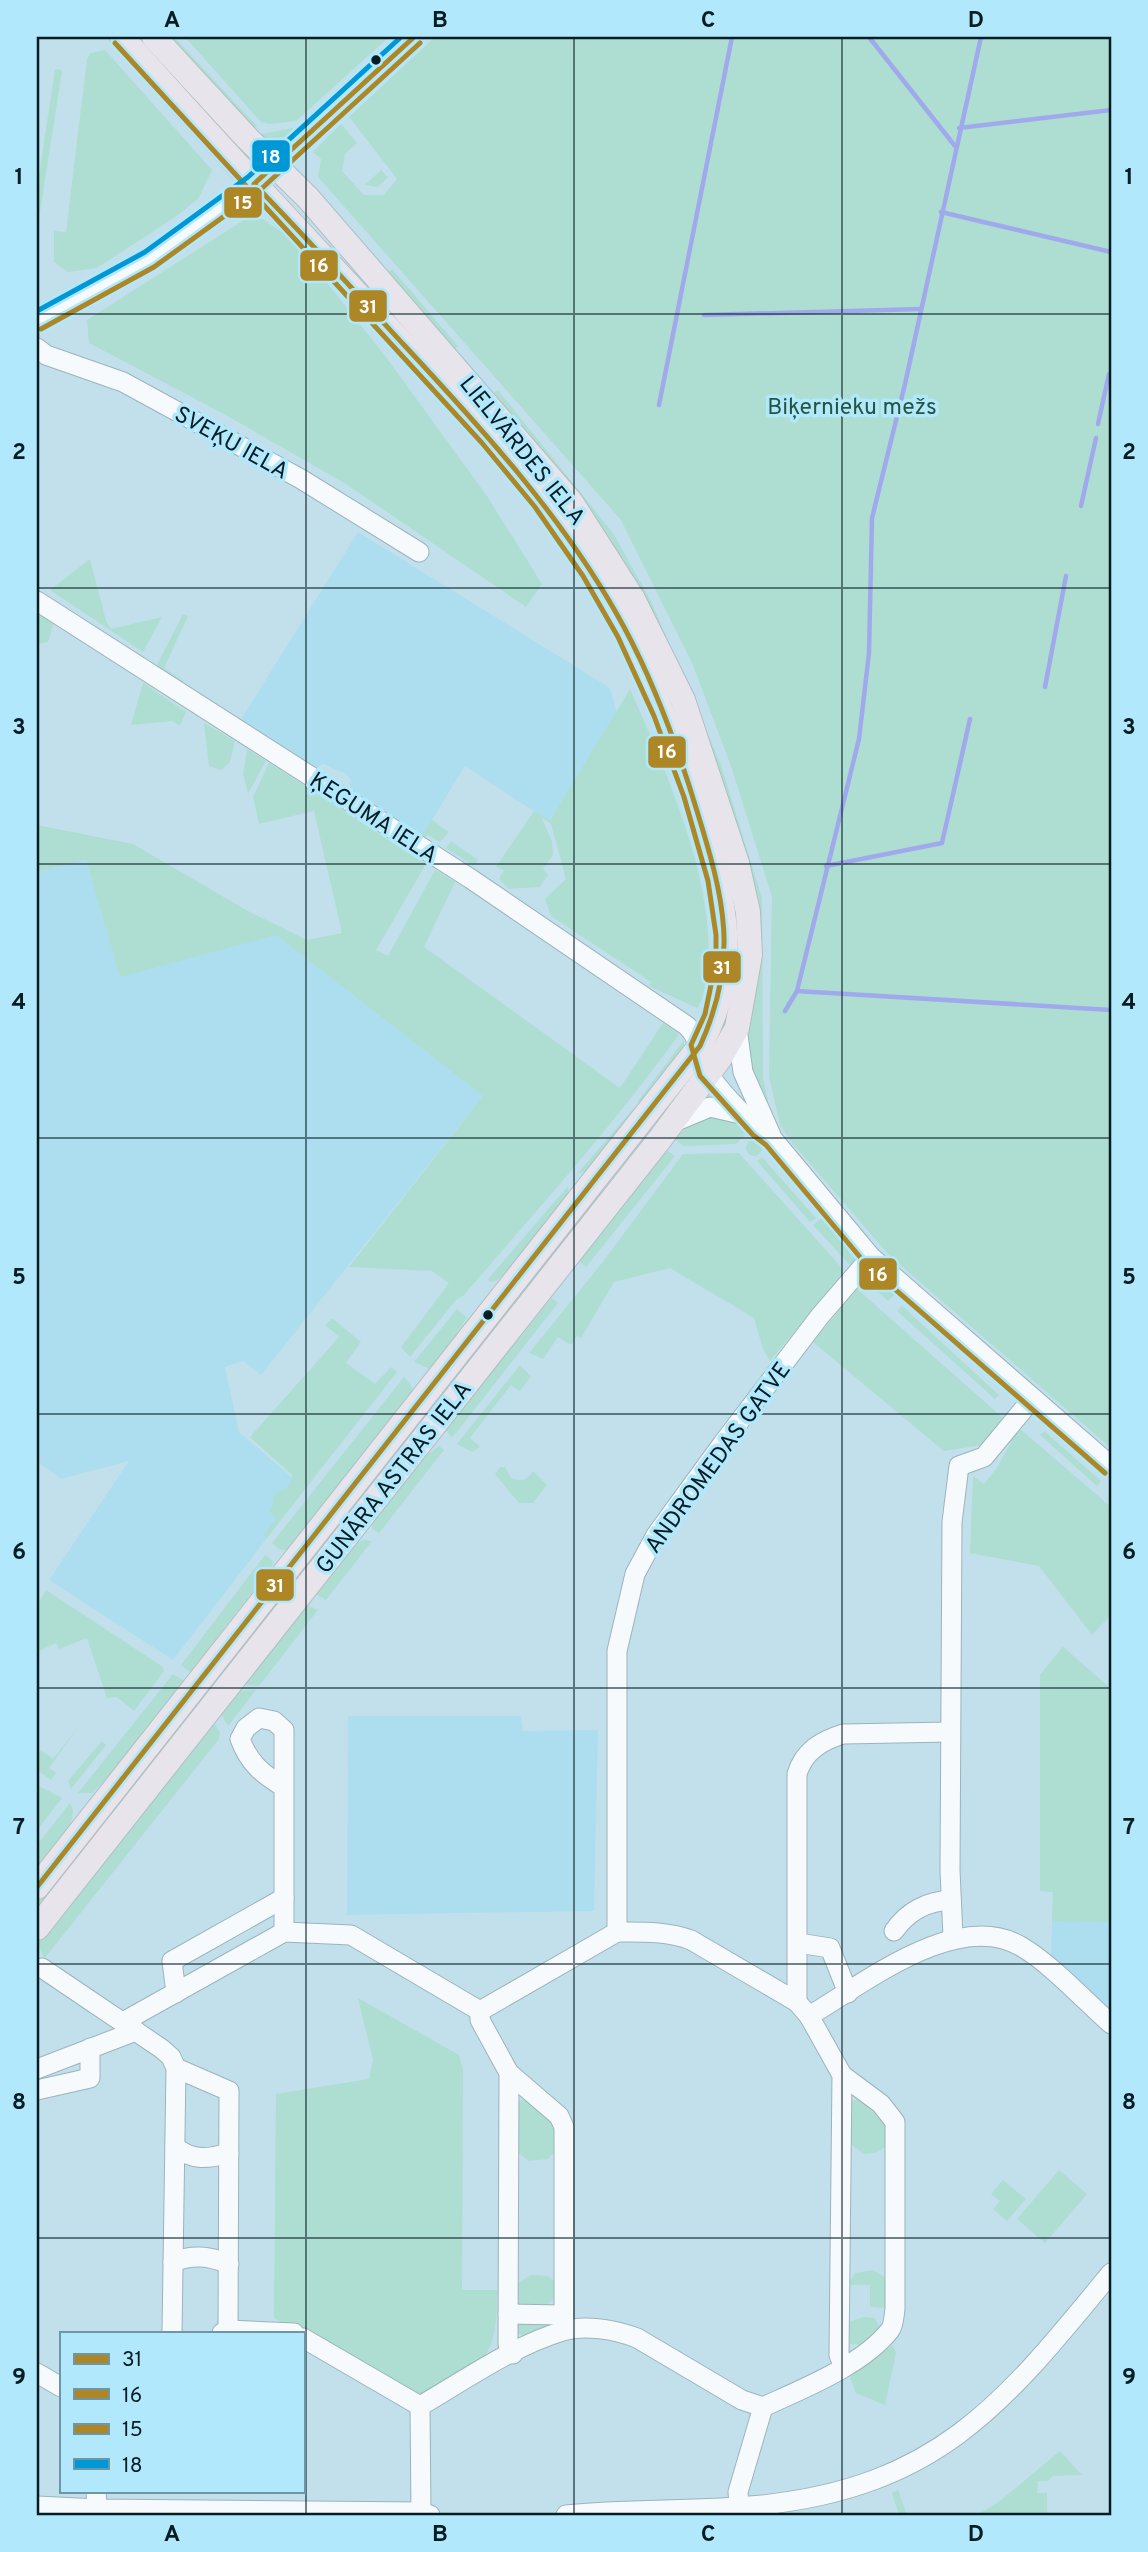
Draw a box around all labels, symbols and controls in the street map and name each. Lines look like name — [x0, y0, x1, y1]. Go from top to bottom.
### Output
text: A — [164, 7, 180, 36]
text: B — [432, 7, 448, 36]
text: C — [701, 7, 715, 36]
text: D — [968, 7, 984, 36]
unlabelled marker — [369, 53, 383, 67]
line badge: 18 — [251, 139, 291, 173]
text: 18 — [261, 146, 281, 170]
text: 1 — [14, 164, 24, 193]
text: 1 — [1124, 164, 1134, 193]
line badge: 15 — [223, 186, 263, 219]
text: 15 — [233, 192, 253, 216]
line badge: 16 — [299, 249, 339, 282]
text: 16 — [309, 255, 329, 279]
line badge: 31 — [348, 289, 388, 323]
text: 31 — [359, 296, 377, 320]
street label: LIELVĀRDES IELA — [452, 371, 590, 532]
park label: Biķernieku mežs — [767, 394, 937, 423]
street label: SVEĶU IELA — [169, 401, 293, 487]
text: 2 — [12, 439, 26, 468]
text: 2 — [1122, 439, 1136, 468]
text: 3 — [12, 714, 26, 743]
text: 3 — [1122, 714, 1136, 743]
line badge: 16 — [647, 735, 687, 769]
text: 16 — [657, 741, 677, 765]
street label: ĶEGUMA IELA — [303, 767, 442, 871]
line badge: 31 — [702, 950, 742, 984]
text: 31 — [713, 957, 731, 981]
text: 4 — [12, 989, 26, 1018]
text: 4 — [1122, 989, 1136, 1018]
line badge: 16 — [858, 1257, 898, 1291]
text: 5 — [12, 1264, 26, 1293]
text: 16 — [868, 1264, 888, 1288]
text: 5 — [1122, 1264, 1136, 1293]
unlabelled marker — [481, 1308, 495, 1322]
street label: ANDROMEDAS GATVE — [640, 1357, 798, 1560]
street label: GUNĀRA ASTRAS IELA — [311, 1376, 479, 1581]
text: 6 — [12, 1539, 26, 1568]
text: 6 — [1122, 1539, 1136, 1568]
line badge: 31 — [255, 1568, 295, 1602]
text: 31 — [266, 1575, 284, 1599]
text: 7 — [13, 1814, 25, 1843]
text: 7 — [1123, 1814, 1135, 1843]
text: 8 — [12, 2089, 26, 2118]
text: 8 — [1122, 2089, 1136, 2118]
legend — [60, 2332, 304, 2492]
text: 31 — [122, 2347, 142, 2374]
text: 9 — [12, 2364, 26, 2393]
text: 9 — [1122, 2364, 1136, 2393]
text: 16 — [122, 2383, 142, 2410]
text: 15 — [122, 2417, 143, 2444]
text: 18 — [122, 2453, 143, 2480]
text: A — [164, 2521, 180, 2550]
text: B — [432, 2521, 448, 2550]
text: C — [701, 2521, 715, 2550]
text: D — [968, 2521, 984, 2550]

